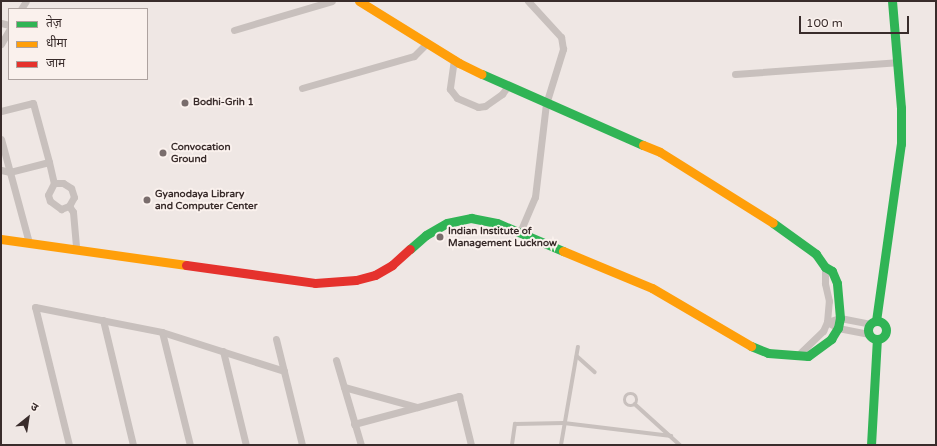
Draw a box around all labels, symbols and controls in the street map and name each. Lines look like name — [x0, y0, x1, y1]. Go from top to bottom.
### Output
legend — [8, 8, 148, 80]
scale bar — [801, 8, 911, 34]
text: तेज़ — [46, 16, 62, 30]
text: 100 m — [806, 16, 843, 30]
text: धीमा — [46, 36, 67, 50]
text: जाम — [46, 56, 65, 70]
place label: Bodhi-Grih 1 — [193, 97, 254, 109]
marker: Bodhi-Grih 1 — [180, 98, 190, 108]
place label: Convocation Ground — [171, 141, 230, 164]
marker: Convocation Ground — [158, 148, 168, 158]
place label: Gyanodaya Library and Computer Center — [155, 188, 258, 212]
marker: Gyanodaya Library and Computer Center — [142, 195, 152, 205]
place label: Indian Institute of Management Lucknow — [448, 225, 557, 248]
marker: Indian Institute of Management Lucknow — [435, 232, 445, 242]
north arrow — [8, 398, 48, 438]
text: उ — [28, 400, 40, 414]

